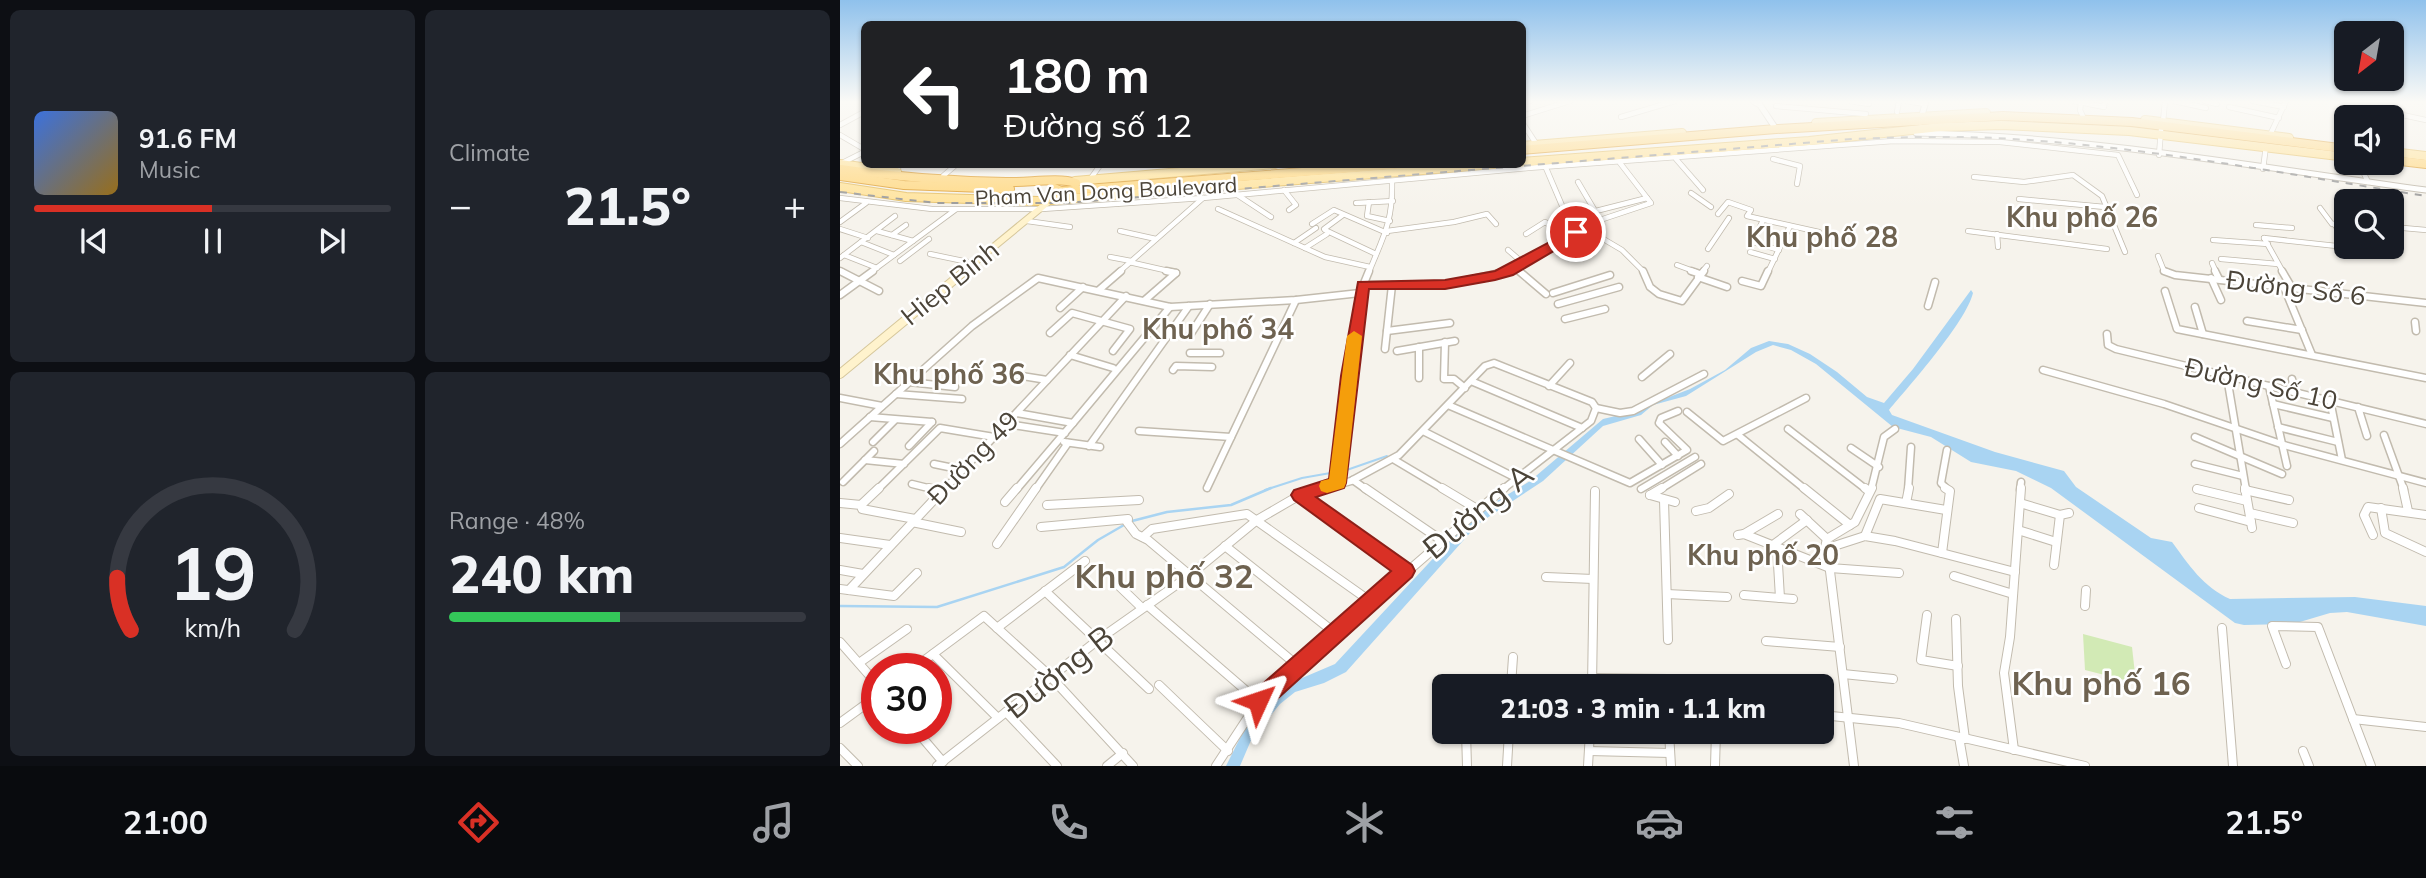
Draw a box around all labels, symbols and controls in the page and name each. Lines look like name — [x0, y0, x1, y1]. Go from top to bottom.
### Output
north arrow — [2334, 21, 2404, 91]
map controls — [2334, 21, 2404, 259]
text: 180 m — [1004, 44, 1150, 105]
icon: left — [889, 49, 980, 140]
text: Đường số 12 — [1004, 105, 1192, 145]
button: sound — [2334, 105, 2404, 175]
text: 91.6 FM — [139, 122, 237, 155]
text: Climate — [449, 138, 530, 167]
text: Music — [139, 155, 200, 184]
street label: Pham Van Dong Boulevard — [974, 171, 1238, 211]
text: 21.5° — [564, 173, 691, 238]
text: − — [449, 181, 472, 229]
text: + — [783, 181, 806, 229]
button: search — [2334, 189, 2404, 259]
district label: Khu phố 26 — [2006, 199, 2158, 234]
pin — [1546, 202, 1606, 262]
icon: arrive — [1557, 213, 1595, 251]
district label: Khu phố 28 — [1746, 219, 1898, 254]
icon: previous — [75, 222, 113, 260]
icon: pause — [194, 222, 232, 260]
icon: next — [313, 222, 351, 260]
street label: Hiep Binh — [894, 233, 1006, 332]
street label: Đường Số 6 — [2224, 263, 2368, 312]
district label: Khu phố 34 — [1142, 311, 1294, 346]
street label: Đường Số 10 — [2181, 350, 2341, 417]
district label: Khu phố 36 — [873, 356, 1025, 391]
street label: Đường 49 — [920, 404, 1026, 512]
street label: Đường A — [1414, 454, 1541, 567]
text: Range · 48% — [449, 506, 585, 535]
text: 19 — [169, 527, 256, 618]
district label: Khu phố 20 — [1687, 537, 1839, 572]
text: 240 km — [449, 541, 634, 606]
district label: Khu phố 32 — [1074, 555, 1254, 596]
text: km/h — [184, 612, 241, 643]
street label: Đường B — [995, 616, 1121, 727]
speed limit sign: 30 — [861, 653, 952, 744]
district label: Khu phố 16 — [2011, 662, 2191, 703]
position arrow — [1221, 664, 1295, 738]
text: 21:03 · 3 min · 1.1 km — [1500, 692, 1766, 725]
icon: directions — [454, 798, 503, 847]
icon: music — [749, 798, 798, 847]
icon: phone — [1044, 798, 1093, 847]
icon: climate — [1340, 798, 1389, 847]
icon: car — [1635, 798, 1684, 847]
icon: filters — [1930, 798, 1979, 847]
text: 21:00 — [123, 802, 208, 842]
text: 21.5° — [2225, 802, 2303, 842]

